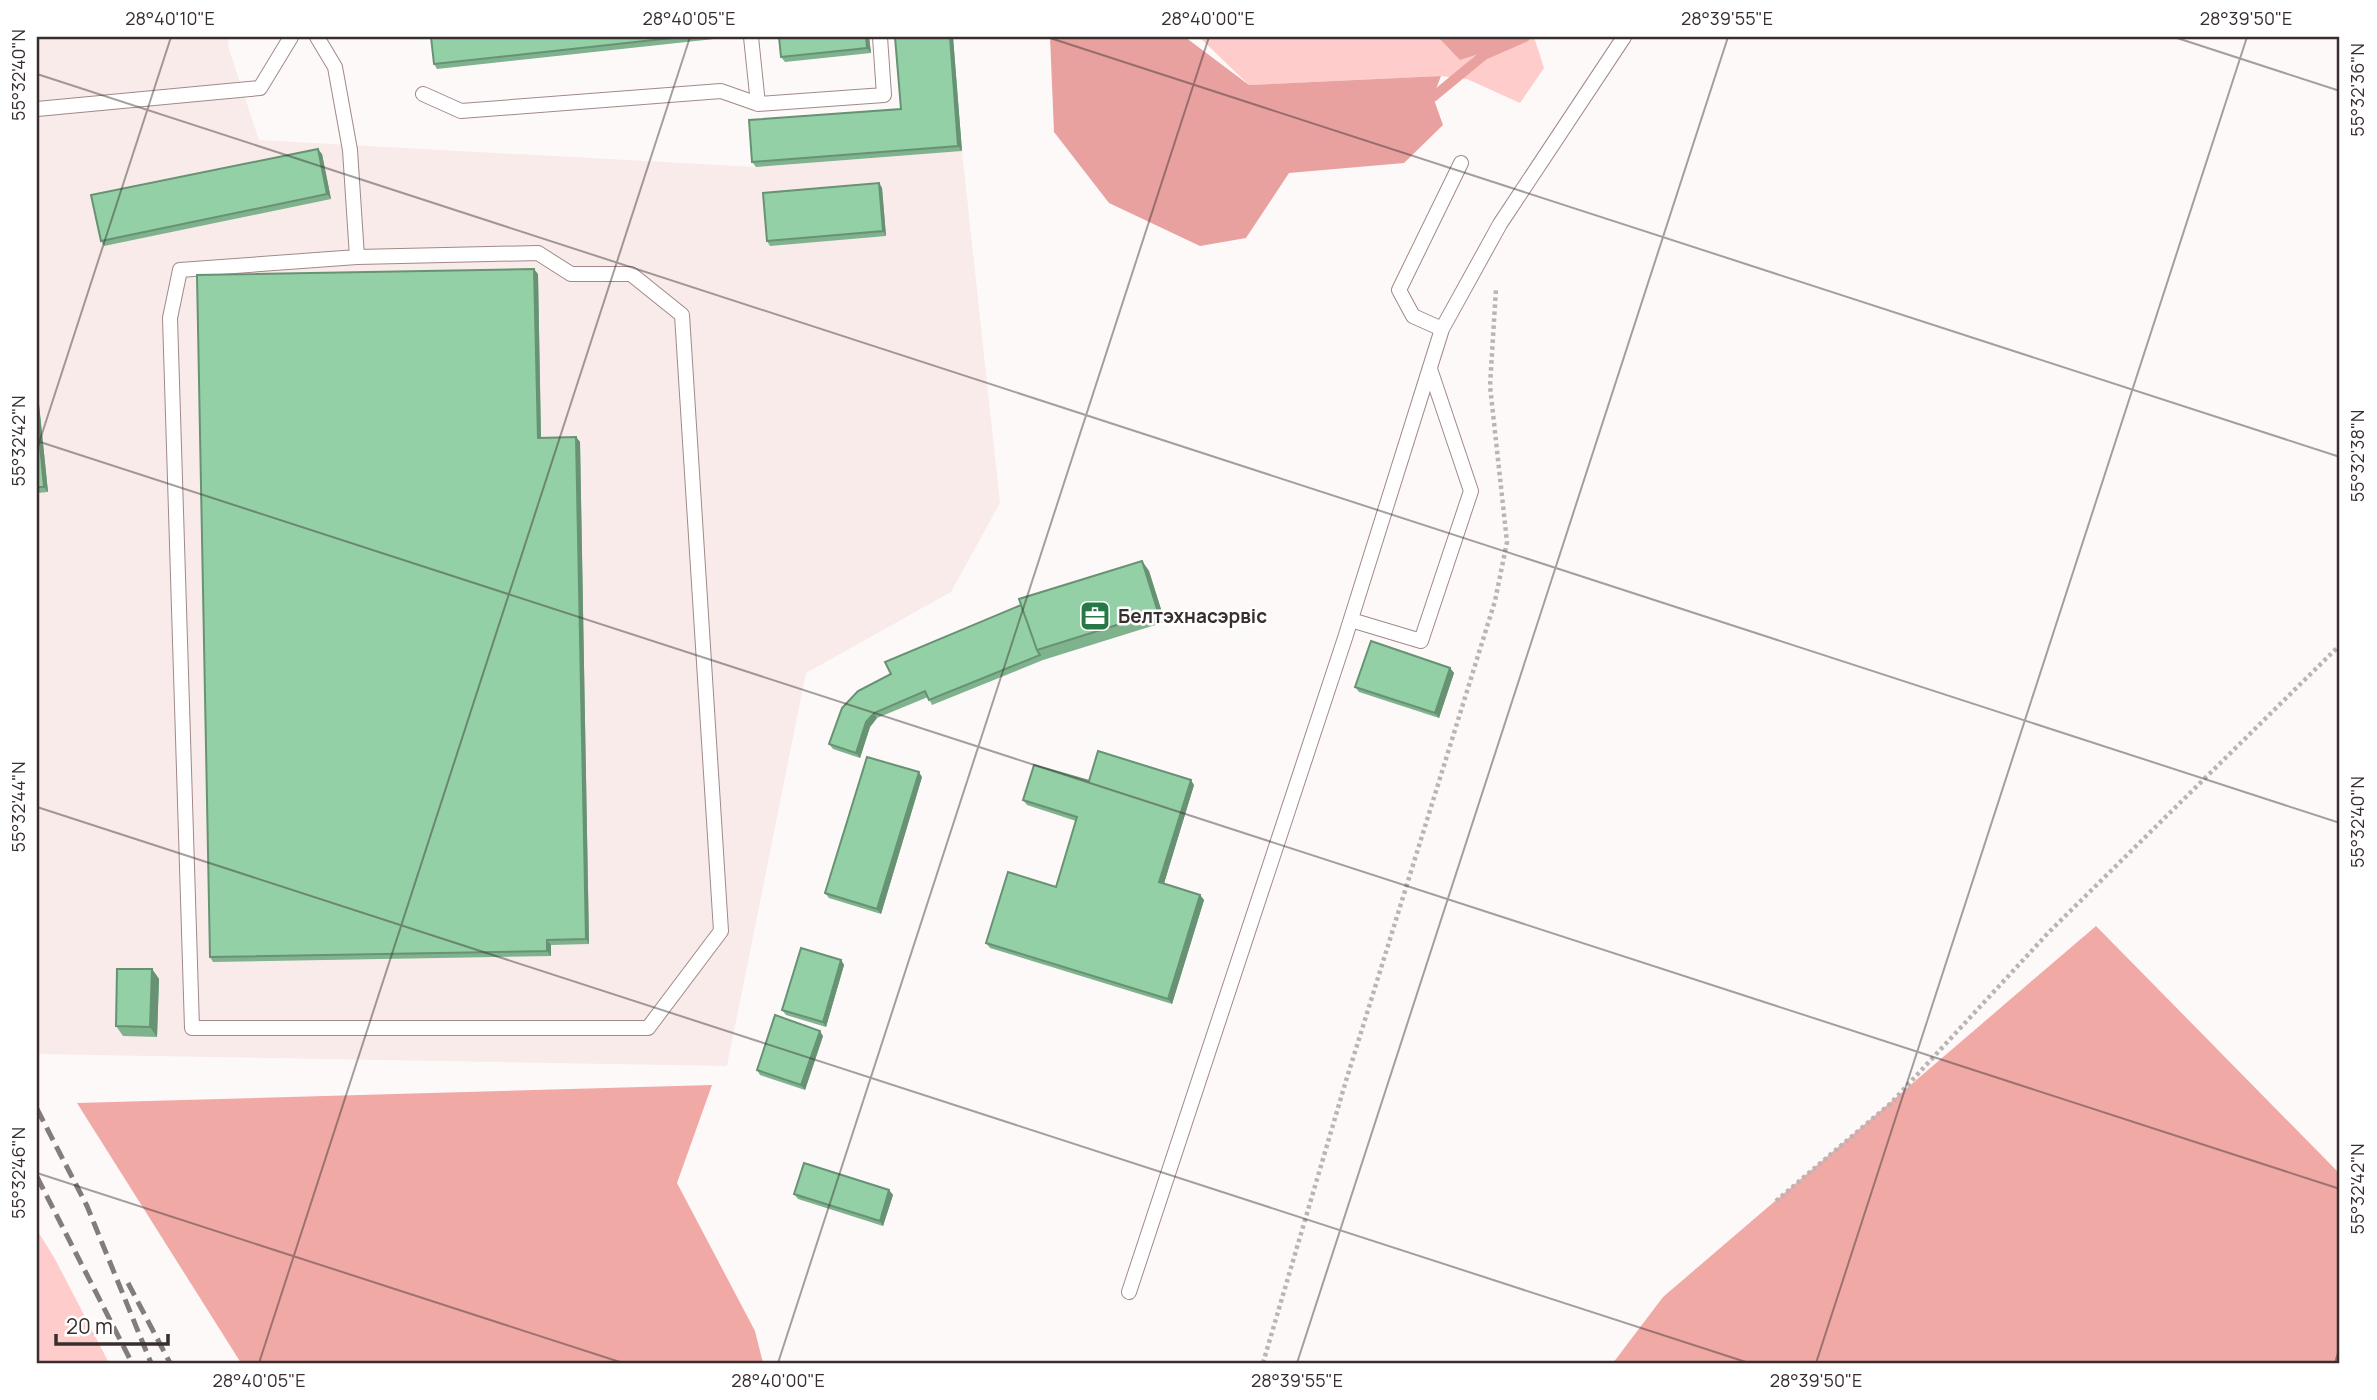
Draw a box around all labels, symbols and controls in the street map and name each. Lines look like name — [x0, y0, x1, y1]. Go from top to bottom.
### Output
text: 28°40'10"E — [125, 6, 215, 30]
text: 28°40'05"E — [643, 6, 735, 30]
text: 28°40'00"E — [1161, 6, 1255, 30]
text: 28°39'55"E — [1681, 6, 1773, 30]
text: 28°39'50"E — [2200, 6, 2292, 30]
text: 55°32'40"N — [6, 29, 30, 121]
text: 55°32'36"N — [2345, 43, 2369, 137]
text: 55°32'42"N — [6, 395, 30, 487]
text: 55°32'38"N — [2345, 410, 2369, 502]
office icon: Белтэхнасэрвіс — [1078, 599, 1112, 633]
place label: Белтэхнасэрвіс — [1118, 603, 1267, 629]
text: 55°32'44"N — [6, 761, 30, 853]
text: 55°32'40"N — [2345, 776, 2369, 868]
text: 55°32'46"N — [6, 1127, 30, 1219]
text: 55°32'42"N — [2345, 1143, 2369, 1235]
scale bar — [56, 1302, 168, 1346]
text: 20 m — [66, 1312, 113, 1340]
text: 28°40'05"E — [213, 1368, 305, 1392]
text: 28°40'00"E — [731, 1368, 825, 1392]
text: 28°39'55"E — [1251, 1368, 1343, 1392]
text: 28°39'50"E — [1770, 1368, 1862, 1392]

